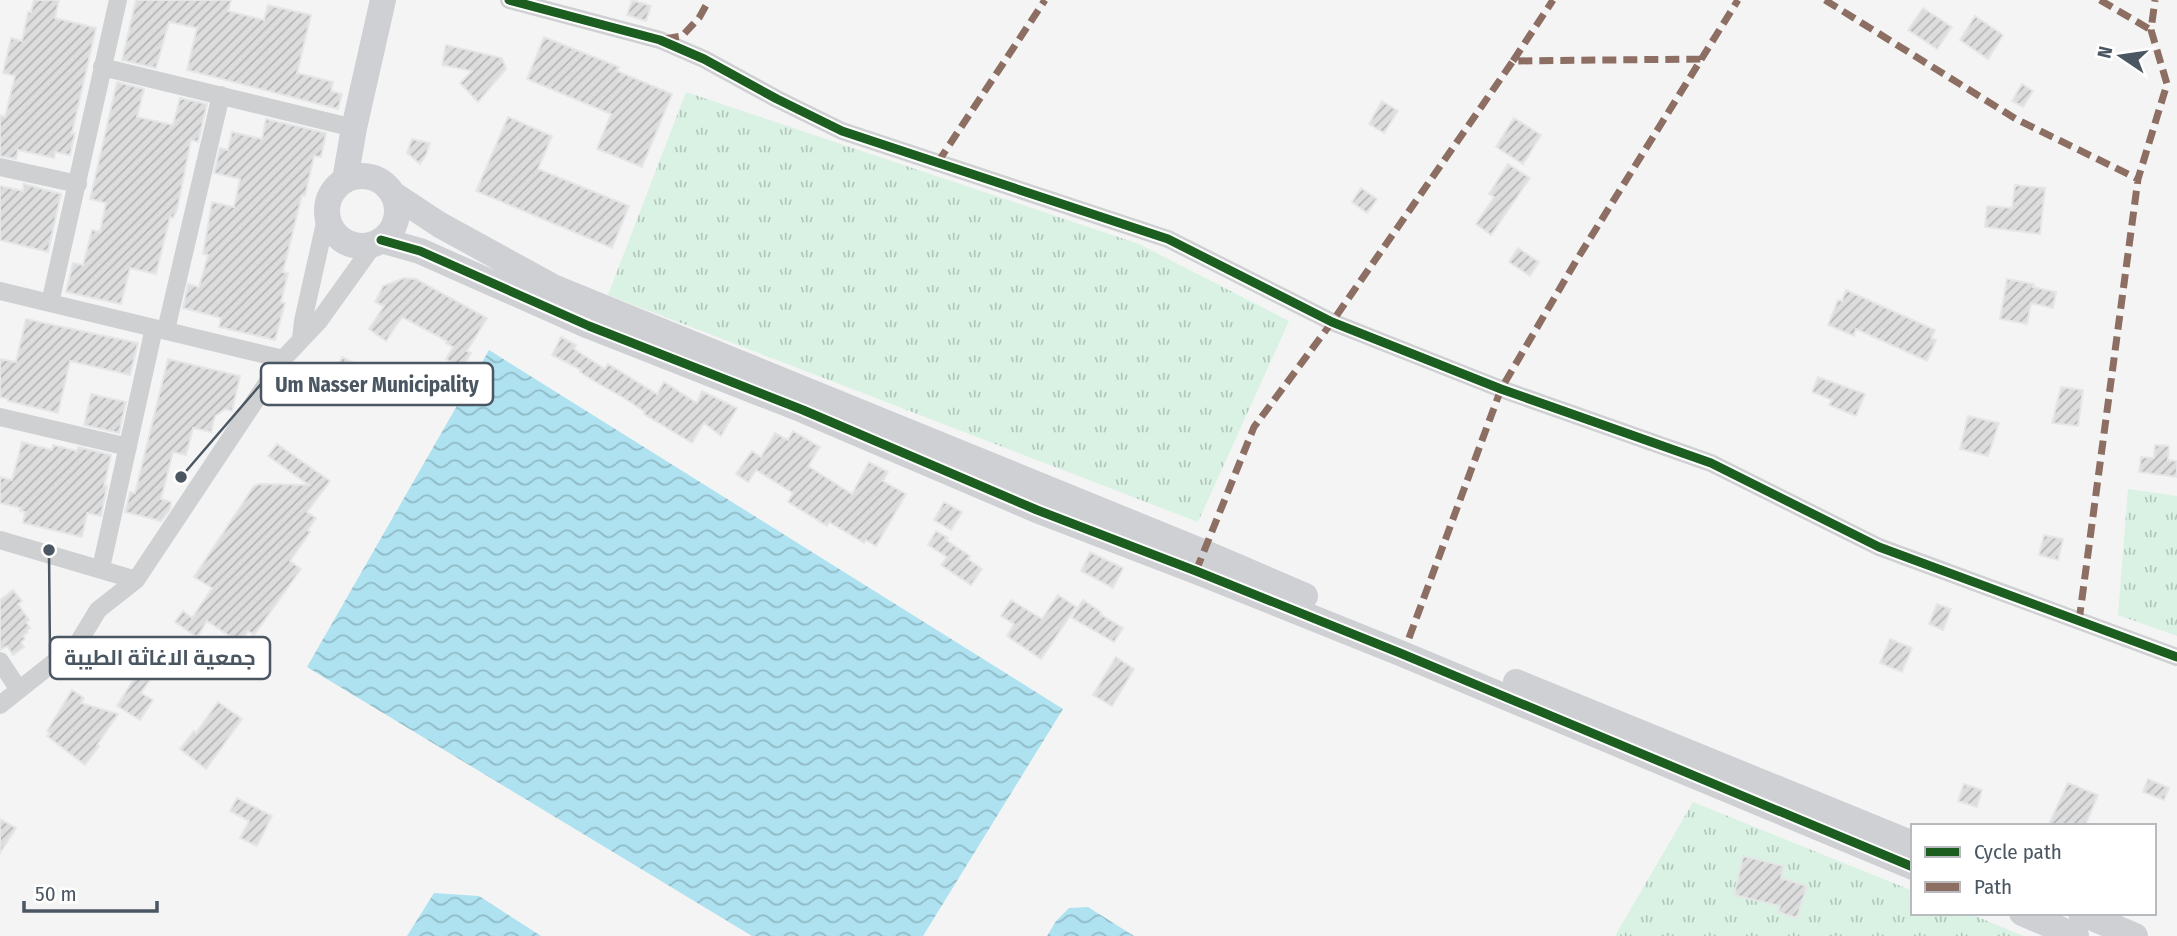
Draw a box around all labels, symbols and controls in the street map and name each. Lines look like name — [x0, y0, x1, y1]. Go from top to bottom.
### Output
north arrow — [2086, 21, 2156, 91]
text: N — [2092, 44, 2117, 60]
callout: Um Nasser Municipality — [261, 363, 493, 405]
text: Um Nasser Municipality — [275, 372, 480, 398]
callout: جمعية الاغاثة الطيبة — [50, 637, 270, 679]
text: جمعية الاغاثة الطيبة — [64, 645, 256, 671]
legend — [1911, 824, 2156, 915]
text: Cycle path — [1974, 839, 2062, 865]
scale bar — [24, 870, 158, 914]
text: Path — [1974, 874, 2012, 900]
text: 50 m — [35, 881, 77, 907]

